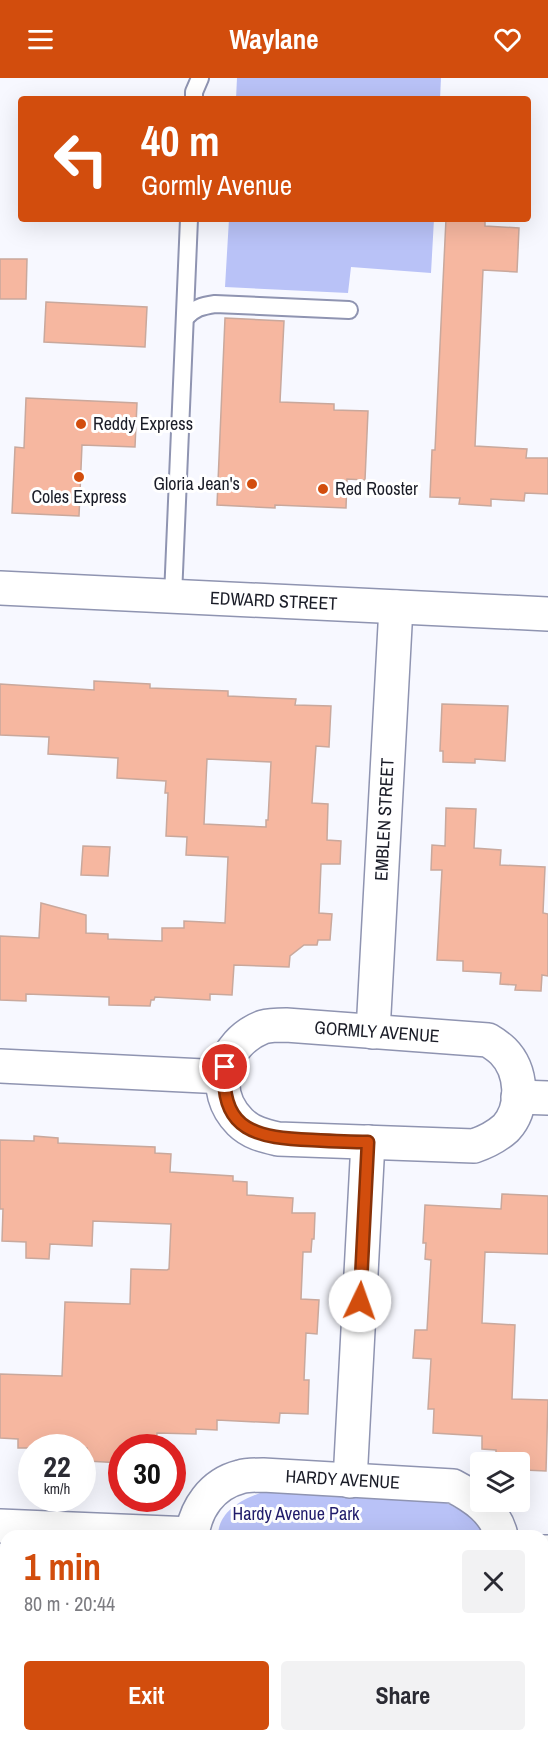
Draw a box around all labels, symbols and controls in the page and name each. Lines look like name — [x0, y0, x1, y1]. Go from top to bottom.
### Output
text: Waylane — [229, 21, 319, 57]
icon: menu — [24, 23, 57, 56]
icon: heart — [491, 23, 524, 56]
text: 40 m — [141, 113, 220, 169]
icon: left — [42, 120, 120, 198]
text: Gormly Avenue — [141, 167, 292, 203]
place label: Reddy Express — [93, 411, 193, 436]
marker: Reddy Express — [74, 417, 88, 431]
marker: Coles Express — [72, 470, 86, 484]
place label: Gloria Jean's — [153, 471, 240, 496]
place label: Red Rooster — [335, 476, 418, 501]
marker: Gloria Jean's — [245, 477, 259, 491]
marker: Red Rooster — [316, 482, 330, 496]
place label: Coles Express — [31, 484, 127, 509]
street label: EDWARD STREET — [209, 585, 338, 616]
street label: EMBLEN STREET — [368, 757, 400, 881]
street label: GORMLY AVENUE — [314, 1015, 441, 1048]
pin — [199, 1041, 250, 1092]
icon: arrive — [208, 1050, 241, 1083]
position arrow — [328, 1269, 392, 1333]
speed limit sign: 30 — [108, 1434, 186, 1512]
text: 22 — [43, 1446, 71, 1486]
map controls — [470, 1452, 530, 1512]
button: layers — [470, 1452, 530, 1512]
street label: HARDY AVENUE — [285, 1463, 401, 1495]
text: km/h — [44, 1478, 70, 1499]
park label: Hardy Avenue Park — [233, 1501, 360, 1526]
text: 1 min — [24, 1543, 101, 1591]
button: close — [462, 1550, 525, 1613]
text: 80 m · 20:44 — [24, 1590, 115, 1617]
button: Exit — [24, 1661, 269, 1730]
button: Share — [281, 1661, 525, 1730]

